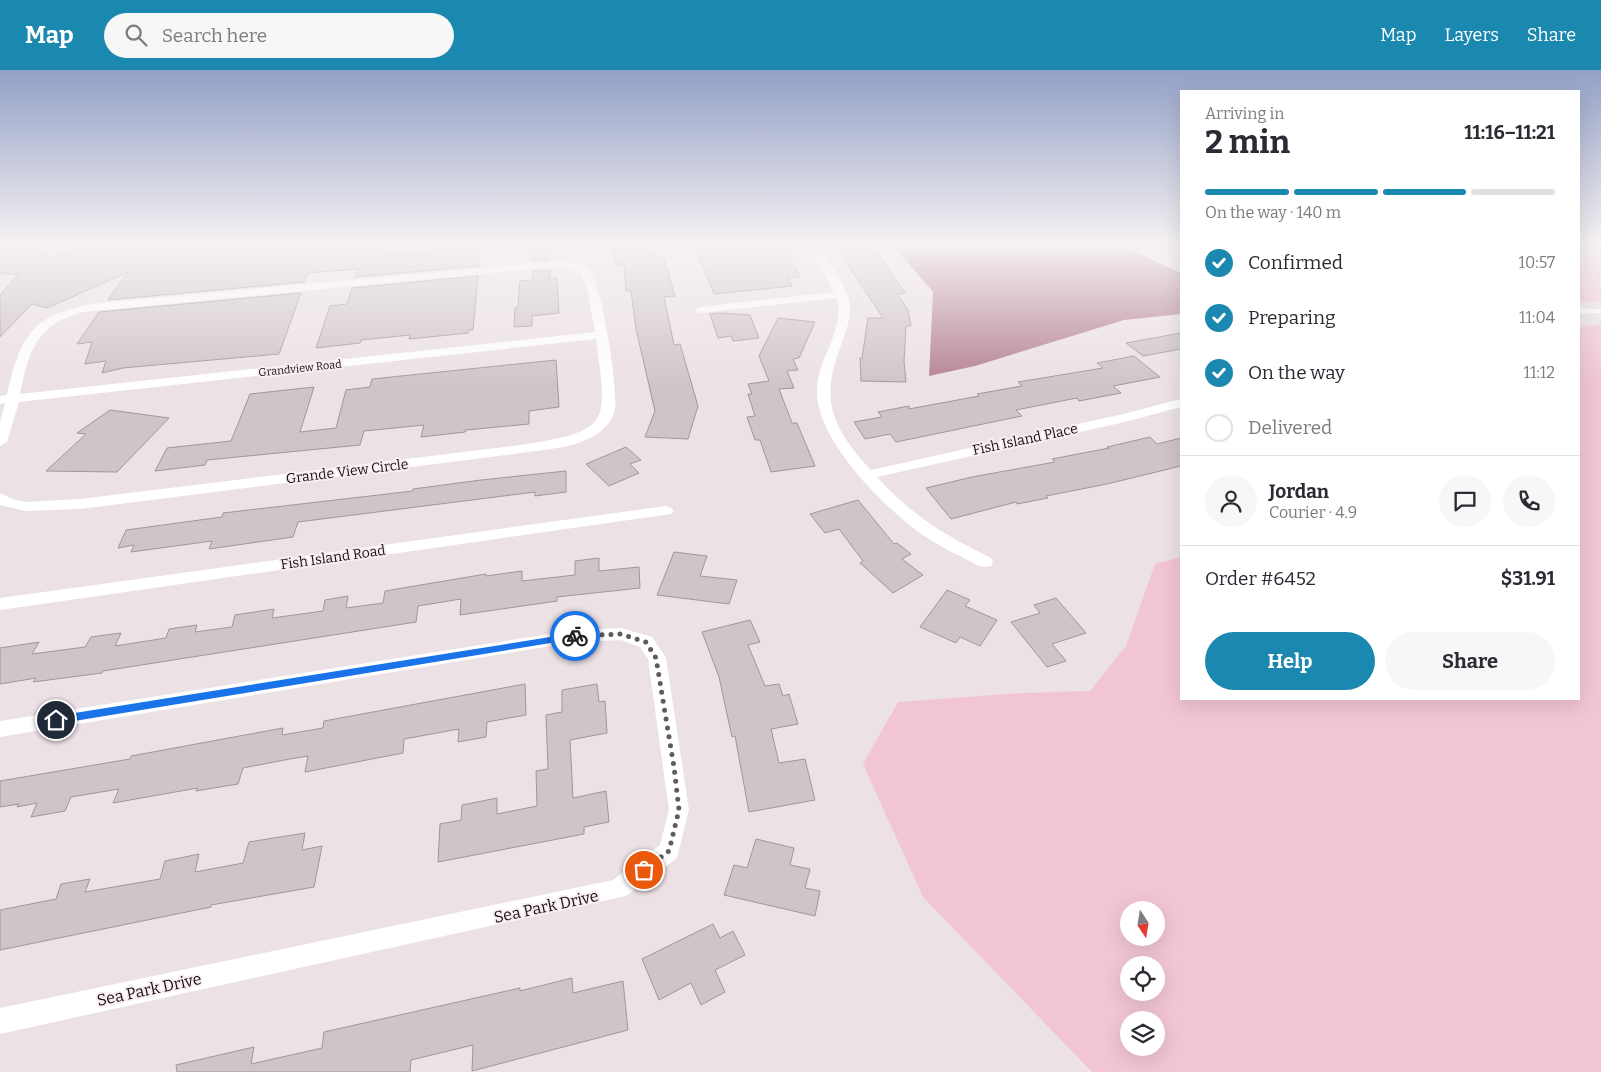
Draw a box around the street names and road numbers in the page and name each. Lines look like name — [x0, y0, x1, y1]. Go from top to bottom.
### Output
street label: Grandview Road — [258, 358, 343, 379]
street label: Fish Island Place — [971, 420, 1079, 459]
street label: Grande View Circle — [285, 456, 409, 487]
street label: Fish Island Road — [280, 542, 387, 573]
street label: Sea Park Drive — [492, 886, 600, 927]
street label: Sea Park Drive — [95, 969, 203, 1010]

